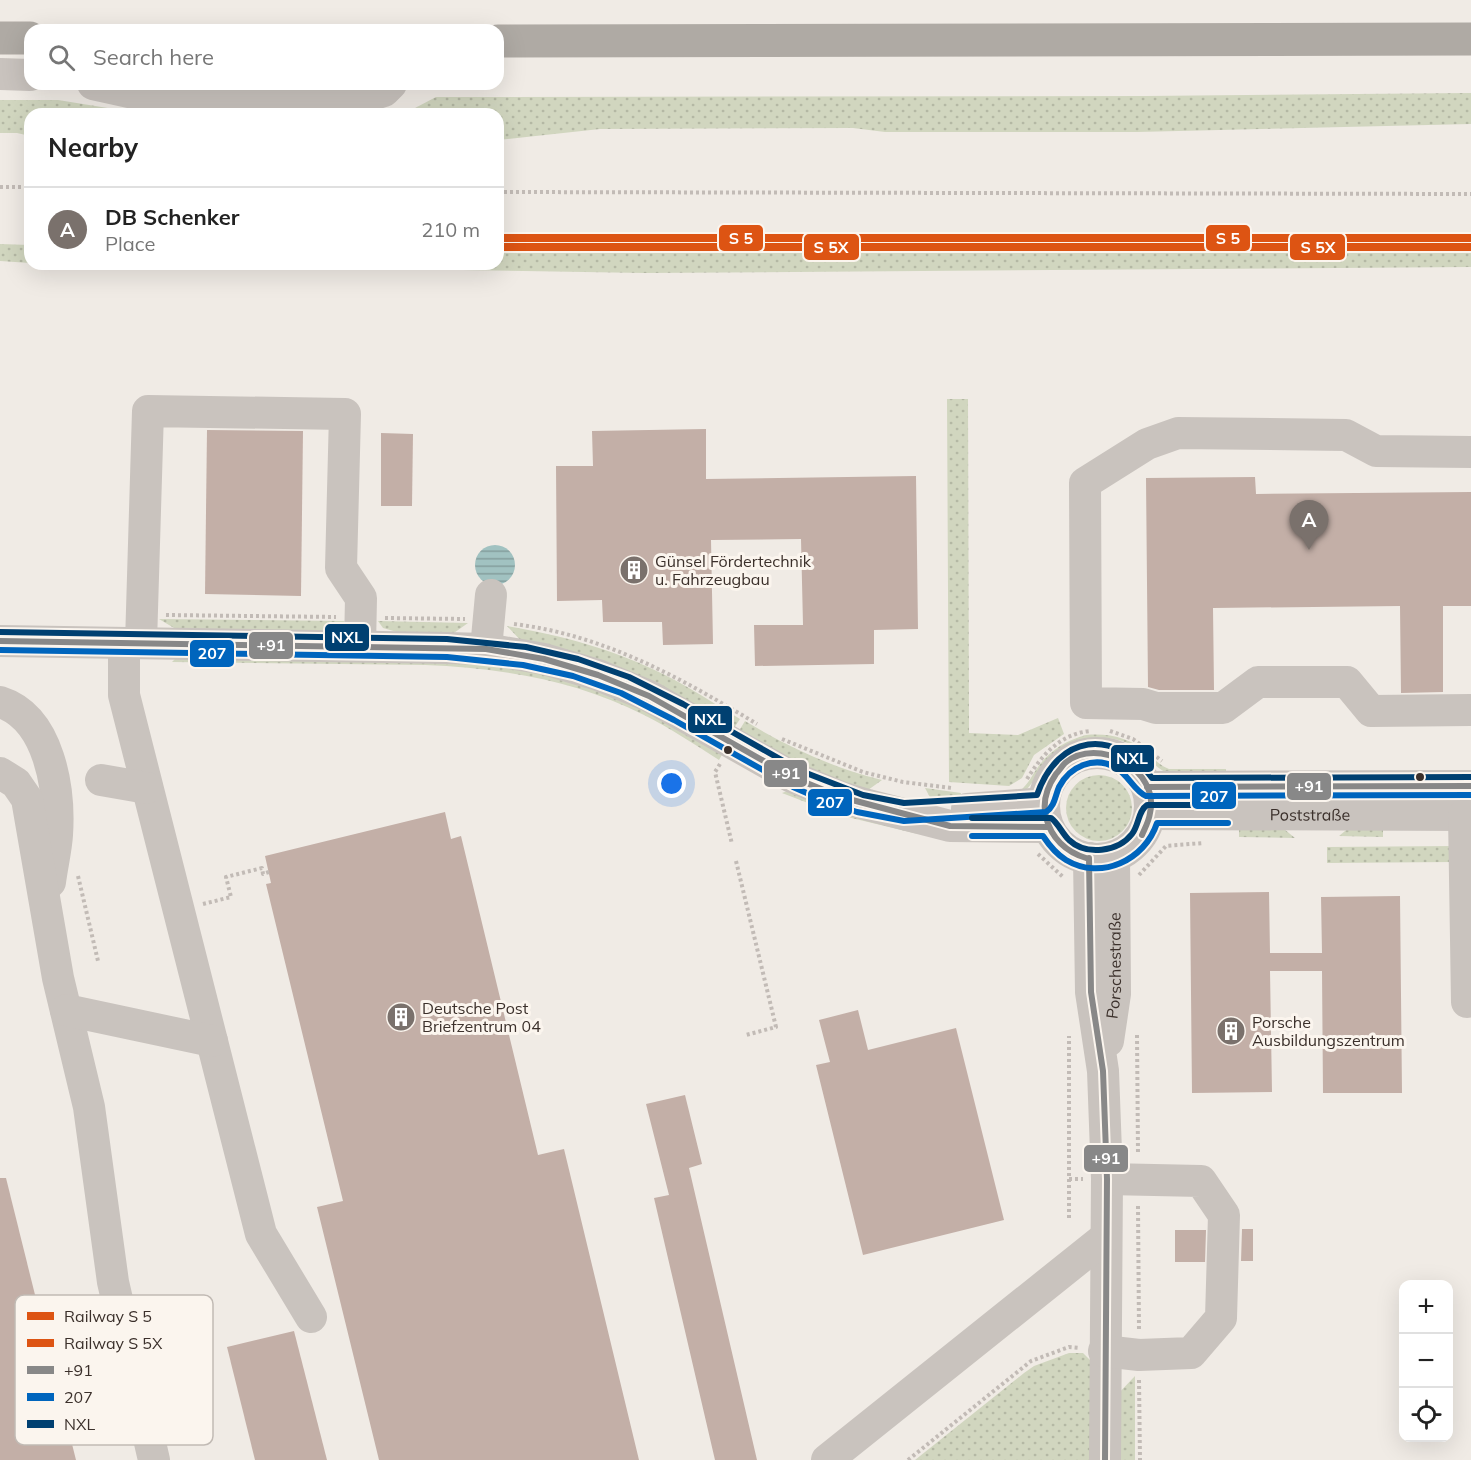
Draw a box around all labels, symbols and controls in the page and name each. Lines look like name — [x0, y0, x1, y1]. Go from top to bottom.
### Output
search box — [24, 24, 504, 90]
icon: search — [45, 41, 78, 74]
text: Search here — [93, 43, 214, 71]
text: Nearby — [48, 131, 138, 164]
text: DB Schenker — [105, 203, 239, 231]
text: A — [60, 217, 75, 242]
text: 210 m — [421, 217, 480, 242]
line badge: S 5 — [718, 224, 764, 252]
line badge: S 5 — [1205, 224, 1251, 252]
text: S 5 — [729, 228, 754, 248]
text: S 5 — [1216, 228, 1241, 248]
text: Place — [105, 231, 155, 256]
line badge: S 5X — [803, 233, 860, 261]
line badge: S 5X — [1289, 233, 1346, 261]
text: S 5X — [813, 237, 849, 257]
text: S 5X — [1300, 237, 1336, 257]
pin: A — [1290, 500, 1328, 550]
place label: Günsel Fördertechnik u. Fahrzeugbau — [655, 551, 812, 589]
building icon: Günsel Fördertechnik u. Fahrzeugbau — [618, 554, 650, 586]
line badge: NXL — [324, 623, 370, 652]
text: NXL — [331, 627, 363, 647]
line badge: +91 — [248, 631, 294, 660]
text: +91 — [257, 635, 285, 655]
line badge: 207 — [189, 639, 235, 668]
text: 207 — [198, 643, 226, 663]
line badge: NXL — [687, 705, 733, 734]
text: NXL — [694, 709, 726, 729]
unlabelled marker — [722, 744, 734, 756]
line badge: NXL — [1110, 744, 1155, 773]
text: NXL — [1116, 748, 1148, 768]
line badge: +91 — [763, 759, 808, 788]
text: +91 — [772, 763, 800, 783]
your location — [657, 769, 686, 798]
unlabelled marker — [1414, 771, 1426, 783]
line badge: +91 — [1286, 772, 1332, 801]
text: +91 — [1295, 776, 1323, 796]
line badge: 207 — [1191, 781, 1237, 810]
text: 207 — [1200, 786, 1228, 806]
line badge: 207 — [807, 788, 853, 817]
text: 207 — [816, 792, 844, 812]
street label: Poststraße — [1270, 804, 1350, 825]
street label: Porschestraße — [1101, 912, 1125, 1020]
place label: Deutsche Post Briefzentrum 04 — [422, 998, 541, 1036]
building icon: Deutsche Post Briefzentrum 04 — [385, 1001, 417, 1033]
place label: Porsche Ausbildungszentrum — [1252, 1012, 1405, 1050]
building icon: Porsche Ausbildungszentrum — [1215, 1015, 1247, 1047]
line badge: +91 — [1083, 1144, 1129, 1173]
text: +91 — [1092, 1148, 1120, 1168]
map controls — [1399, 1280, 1453, 1442]
button: + — [1399, 1280, 1453, 1334]
legend — [15, 1295, 213, 1445]
text: Railway S 5 — [64, 1306, 152, 1326]
text: Railway S 5X — [64, 1333, 163, 1353]
button: − — [1399, 1334, 1453, 1388]
text: +91 — [64, 1360, 93, 1380]
text: 207 — [64, 1387, 93, 1407]
button: locate — [1399, 1388, 1453, 1442]
text: NXL — [64, 1414, 95, 1434]

